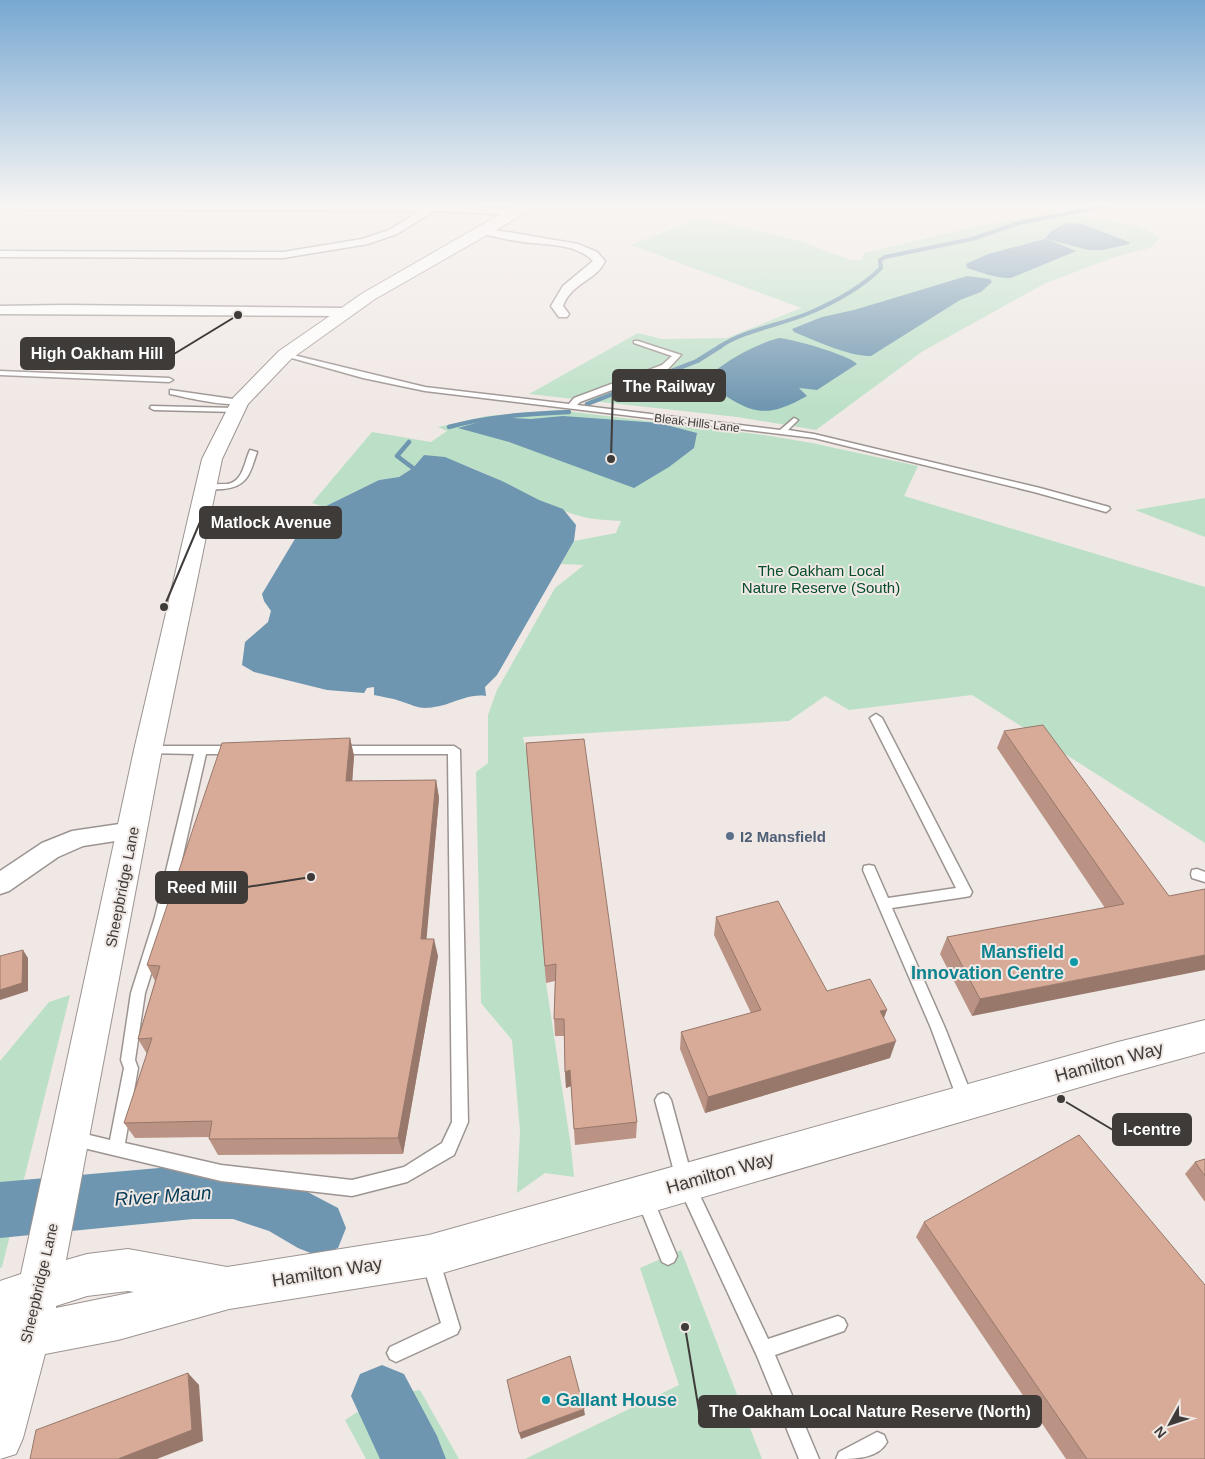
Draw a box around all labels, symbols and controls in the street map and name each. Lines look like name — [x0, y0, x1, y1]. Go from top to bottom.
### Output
callout: High Oakham Hill — [21, 338, 174, 369]
text: High Oakham Hill — [31, 345, 163, 362]
callout: The Railway — [613, 370, 725, 401]
text: The Railway — [623, 378, 715, 395]
street label: Bleak Hills Lane — [653, 411, 741, 435]
callout: Matlock Avenue — [200, 507, 341, 538]
text: Matlock Avenue — [211, 514, 331, 531]
park label: The Oakham Local Nature Reserve (South) — [742, 562, 900, 596]
street label: Sheepbridge Lane — [102, 825, 142, 949]
place label: I2 Mansfield — [740, 828, 826, 845]
marker: I2 Mansfield — [724, 830, 736, 842]
callout: Reed Mill — [156, 872, 247, 903]
text: Reed Mill — [167, 879, 237, 896]
place label: Mansfield Innovation Centre — [911, 942, 1064, 983]
marker: Mansfield Innovation Centre — [1068, 956, 1080, 968]
street label: Hamilton Way — [1053, 1038, 1165, 1086]
callout: I-centre — [1113, 1114, 1191, 1145]
text: I-centre — [1123, 1121, 1181, 1138]
street label: Hamilton Way — [664, 1148, 776, 1198]
water label: River Maun — [114, 1182, 212, 1210]
street label: Sheepbridge Lane — [17, 1221, 61, 1345]
street label: Hamilton Way — [270, 1253, 384, 1291]
place label: Gallant House — [556, 1390, 677, 1410]
marker: Gallant House — [540, 1394, 552, 1406]
callout: The Oakham Local Nature Reserve (North) — [699, 1396, 1041, 1427]
north arrow — [1145, 1399, 1195, 1449]
text: The Oakham Local Nature Reserve (North) — [709, 1403, 1031, 1420]
text: N — [1151, 1423, 1169, 1441]

